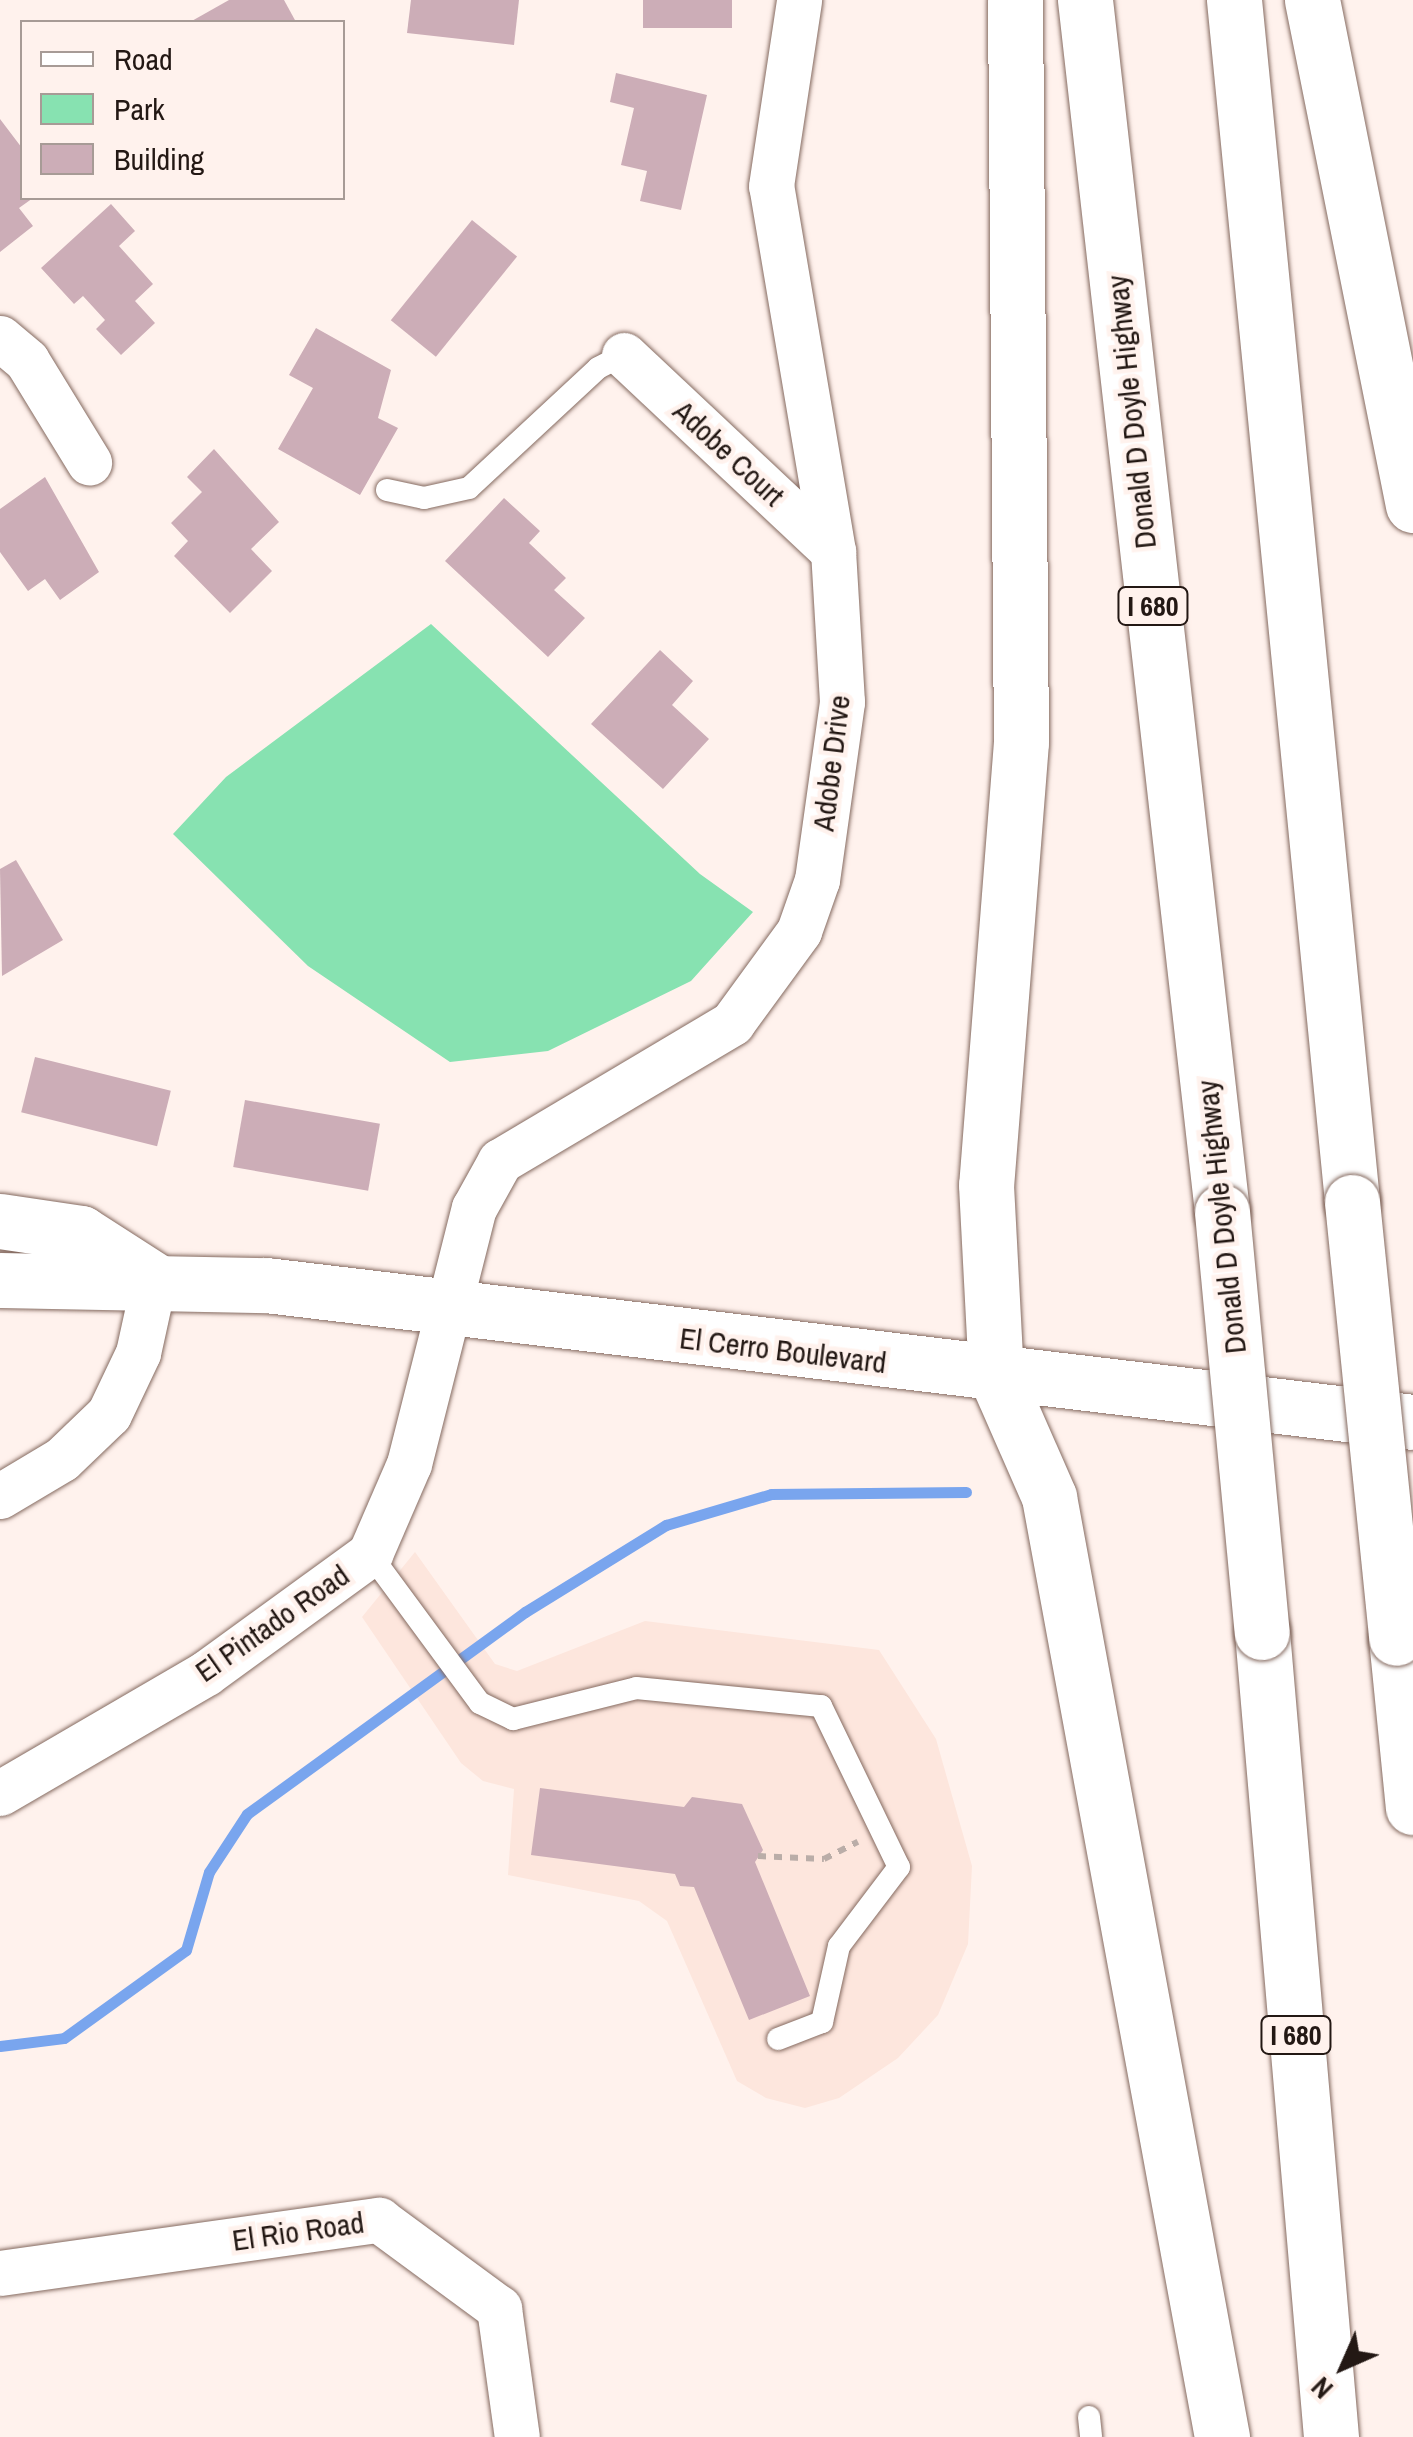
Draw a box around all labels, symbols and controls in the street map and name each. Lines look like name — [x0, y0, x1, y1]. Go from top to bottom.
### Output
legend — [20, 20, 345, 200]
text: Road — [114, 39, 173, 79]
text: Park — [114, 89, 165, 129]
text: Building — [114, 139, 204, 179]
street label: Donald D Doyle Highway — [1099, 273, 1163, 551]
street label: Adobe Court — [666, 393, 792, 513]
road number: I 680 — [1116, 583, 1190, 629]
street label: Adobe Drive — [805, 693, 857, 833]
street label: Donald D Doyle Highway — [1189, 1078, 1253, 1356]
street label: El Cerro Boulevard — [678, 1319, 888, 1381]
street label: El Pintado Road — [188, 1557, 356, 1689]
road number: I 680 — [1258, 2012, 1334, 2058]
street label: El Rio Road — [230, 2204, 366, 2258]
north arrow — [1293, 2317, 1393, 2417]
text: N — [1302, 2369, 1341, 2408]

